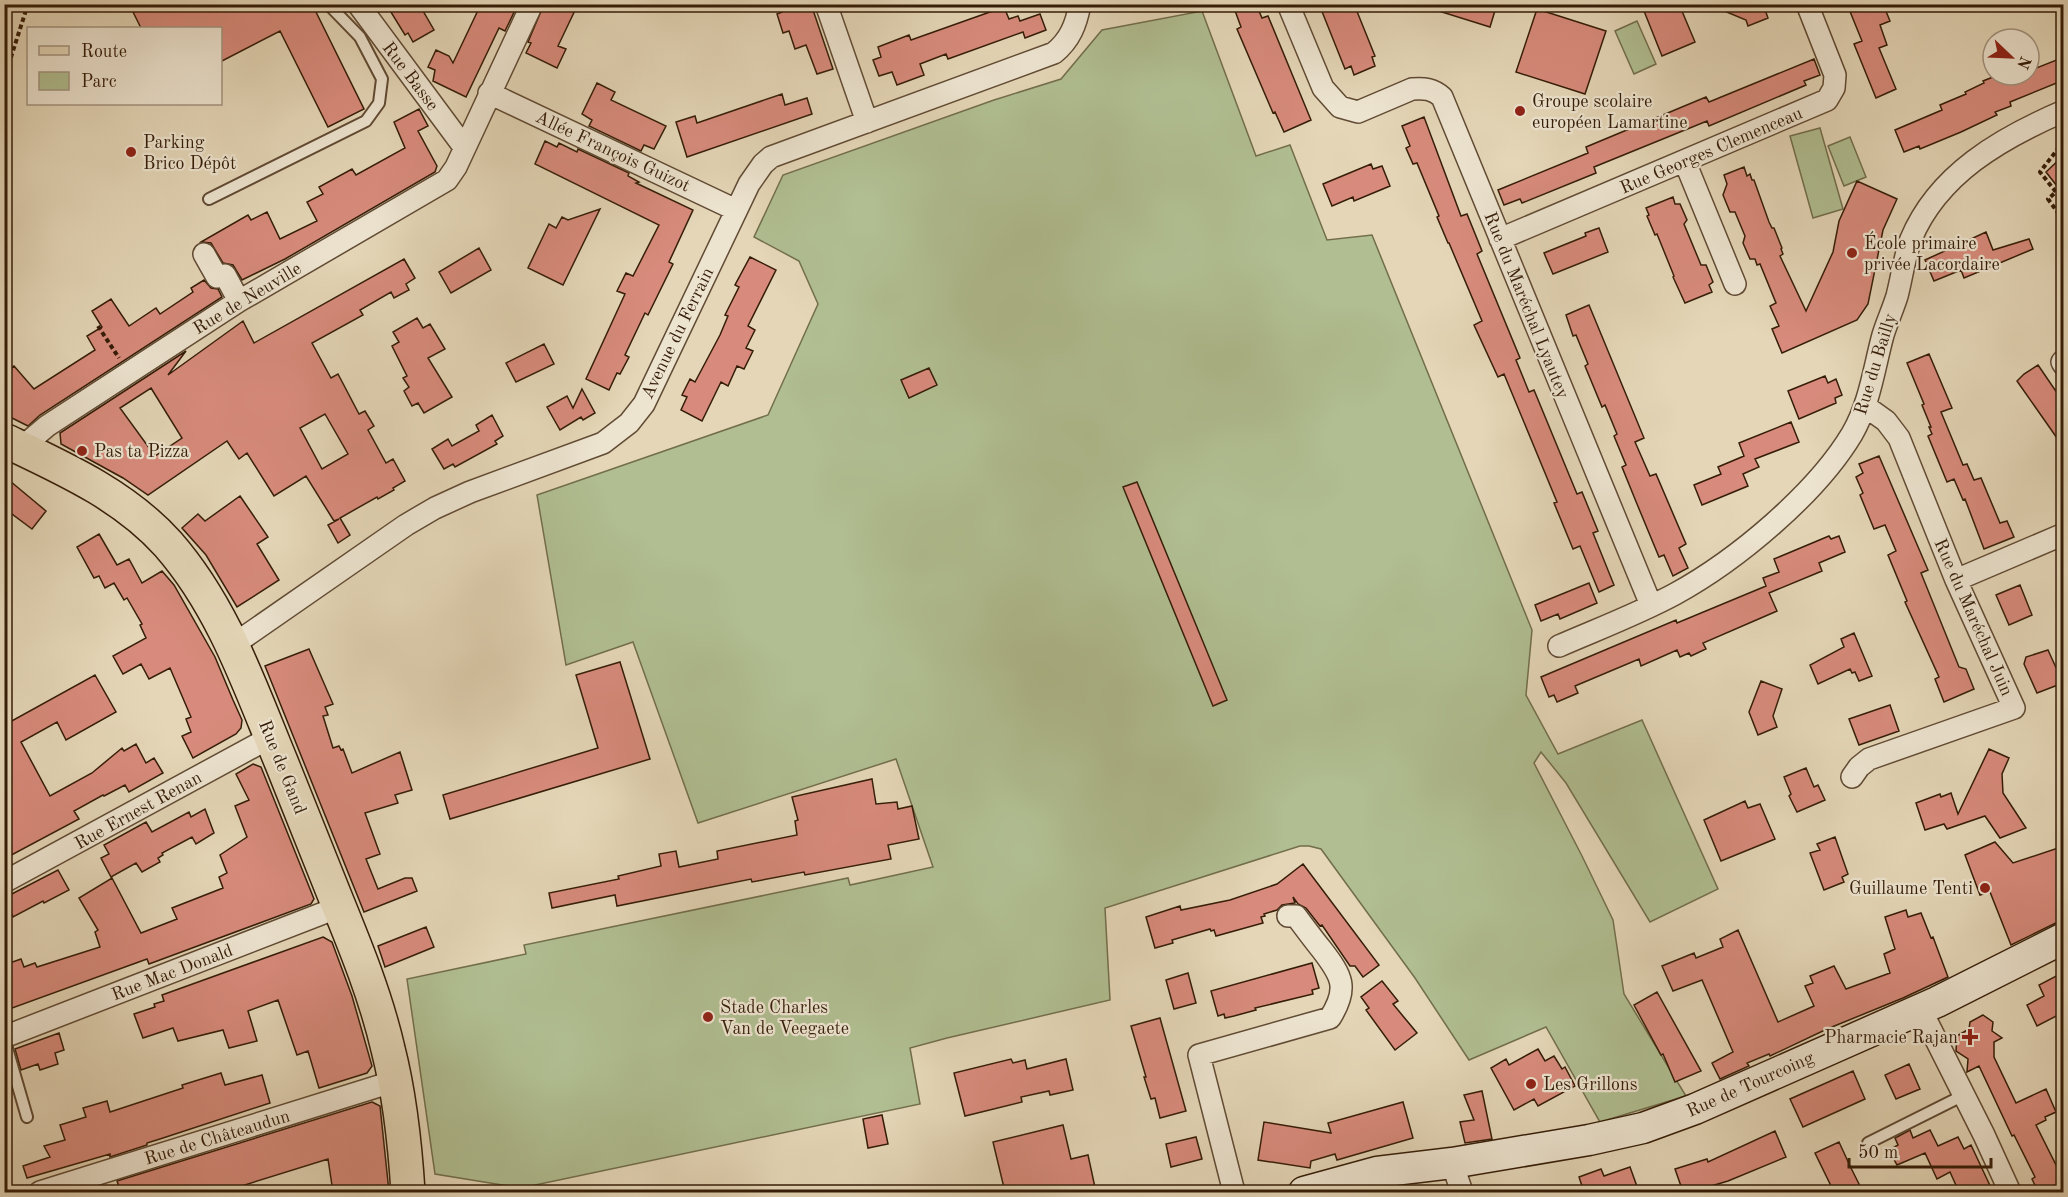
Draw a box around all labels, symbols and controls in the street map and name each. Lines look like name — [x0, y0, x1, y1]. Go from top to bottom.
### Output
legend — [27, 27, 222, 105]
north arrow — [1981, 27, 2041, 87]
street label: Rue Basse — [379, 39, 442, 114]
text: Route — [81, 43, 127, 61]
text: N — [2013, 53, 2033, 72]
text: Parc — [81, 73, 117, 91]
place label: Groupe scolaire européen Lamartine — [1532, 93, 1688, 132]
marker: Groupe scolaire européen Lamartine — [1513, 104, 1527, 118]
street label: Rue Georges Clemenceau — [1618, 104, 1806, 198]
street label: Allée François Guizot — [533, 108, 693, 196]
place label: Parking Brico Dépôt — [143, 134, 236, 173]
marker: Parking Brico Dépôt — [124, 145, 138, 159]
street label: Rue du Maréchal Lyautey — [1480, 209, 1572, 402]
place label: École primaire privée Lacordaire — [1864, 231, 2000, 274]
marker: École primaire privée Lacordaire — [1845, 246, 1859, 260]
street label: Rue de Neuville — [190, 260, 305, 338]
street label: Avenue du Ferrain — [638, 265, 718, 402]
street label: Rue du Bailly — [1852, 311, 1900, 417]
place label: Pas ta Pizza — [94, 443, 189, 461]
marker: Pas ta Pizza — [75, 444, 89, 458]
street label: Rue du Maréchal Juin — [1930, 536, 2016, 699]
street label: Rue de Gand — [255, 718, 309, 817]
street label: Rue Ernest Renan — [72, 768, 205, 853]
place label: Guillaume Tenti — [1849, 880, 1973, 898]
marker: Guillaume Tenti — [1978, 881, 1992, 895]
street label: Rue Mac Donald — [109, 942, 236, 1004]
place label: Stade Charles Van de Veegaete — [720, 999, 849, 1038]
marker: Stade Charles Van de Veegaete — [701, 1010, 715, 1024]
place label: Pharmacie Rajan — [1824, 1029, 1958, 1047]
marker: Pharmacie Rajan — [1963, 1030, 1977, 1044]
street label: Rue de Tourcoing — [1684, 1049, 1817, 1121]
place label: Les Grillons — [1543, 1076, 1638, 1094]
marker: Les Grillons — [1524, 1077, 1538, 1091]
street label: Rue de Châteaudun — [142, 1107, 292, 1169]
scale bar — [1849, 1131, 1992, 1169]
text: 50 m — [1858, 1144, 1898, 1162]

